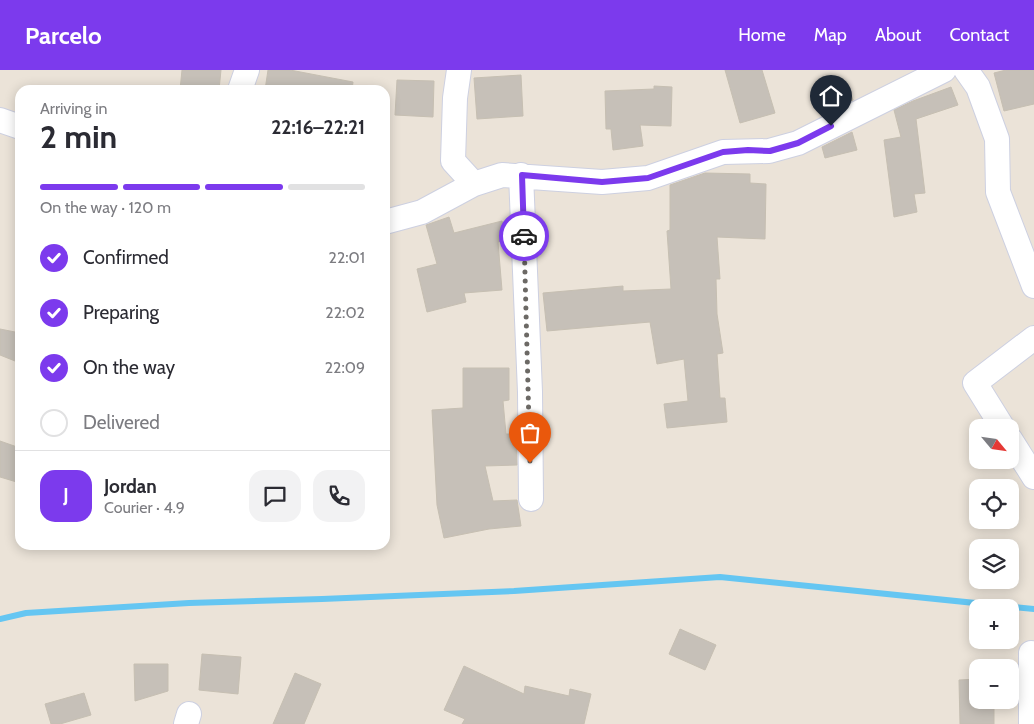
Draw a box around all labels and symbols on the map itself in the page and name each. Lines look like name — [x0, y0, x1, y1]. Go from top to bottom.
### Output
pin — [810, 75, 852, 126]
courier — [499, 211, 549, 261]
pin — [509, 412, 551, 463]
north arrow — [969, 419, 1019, 469]

